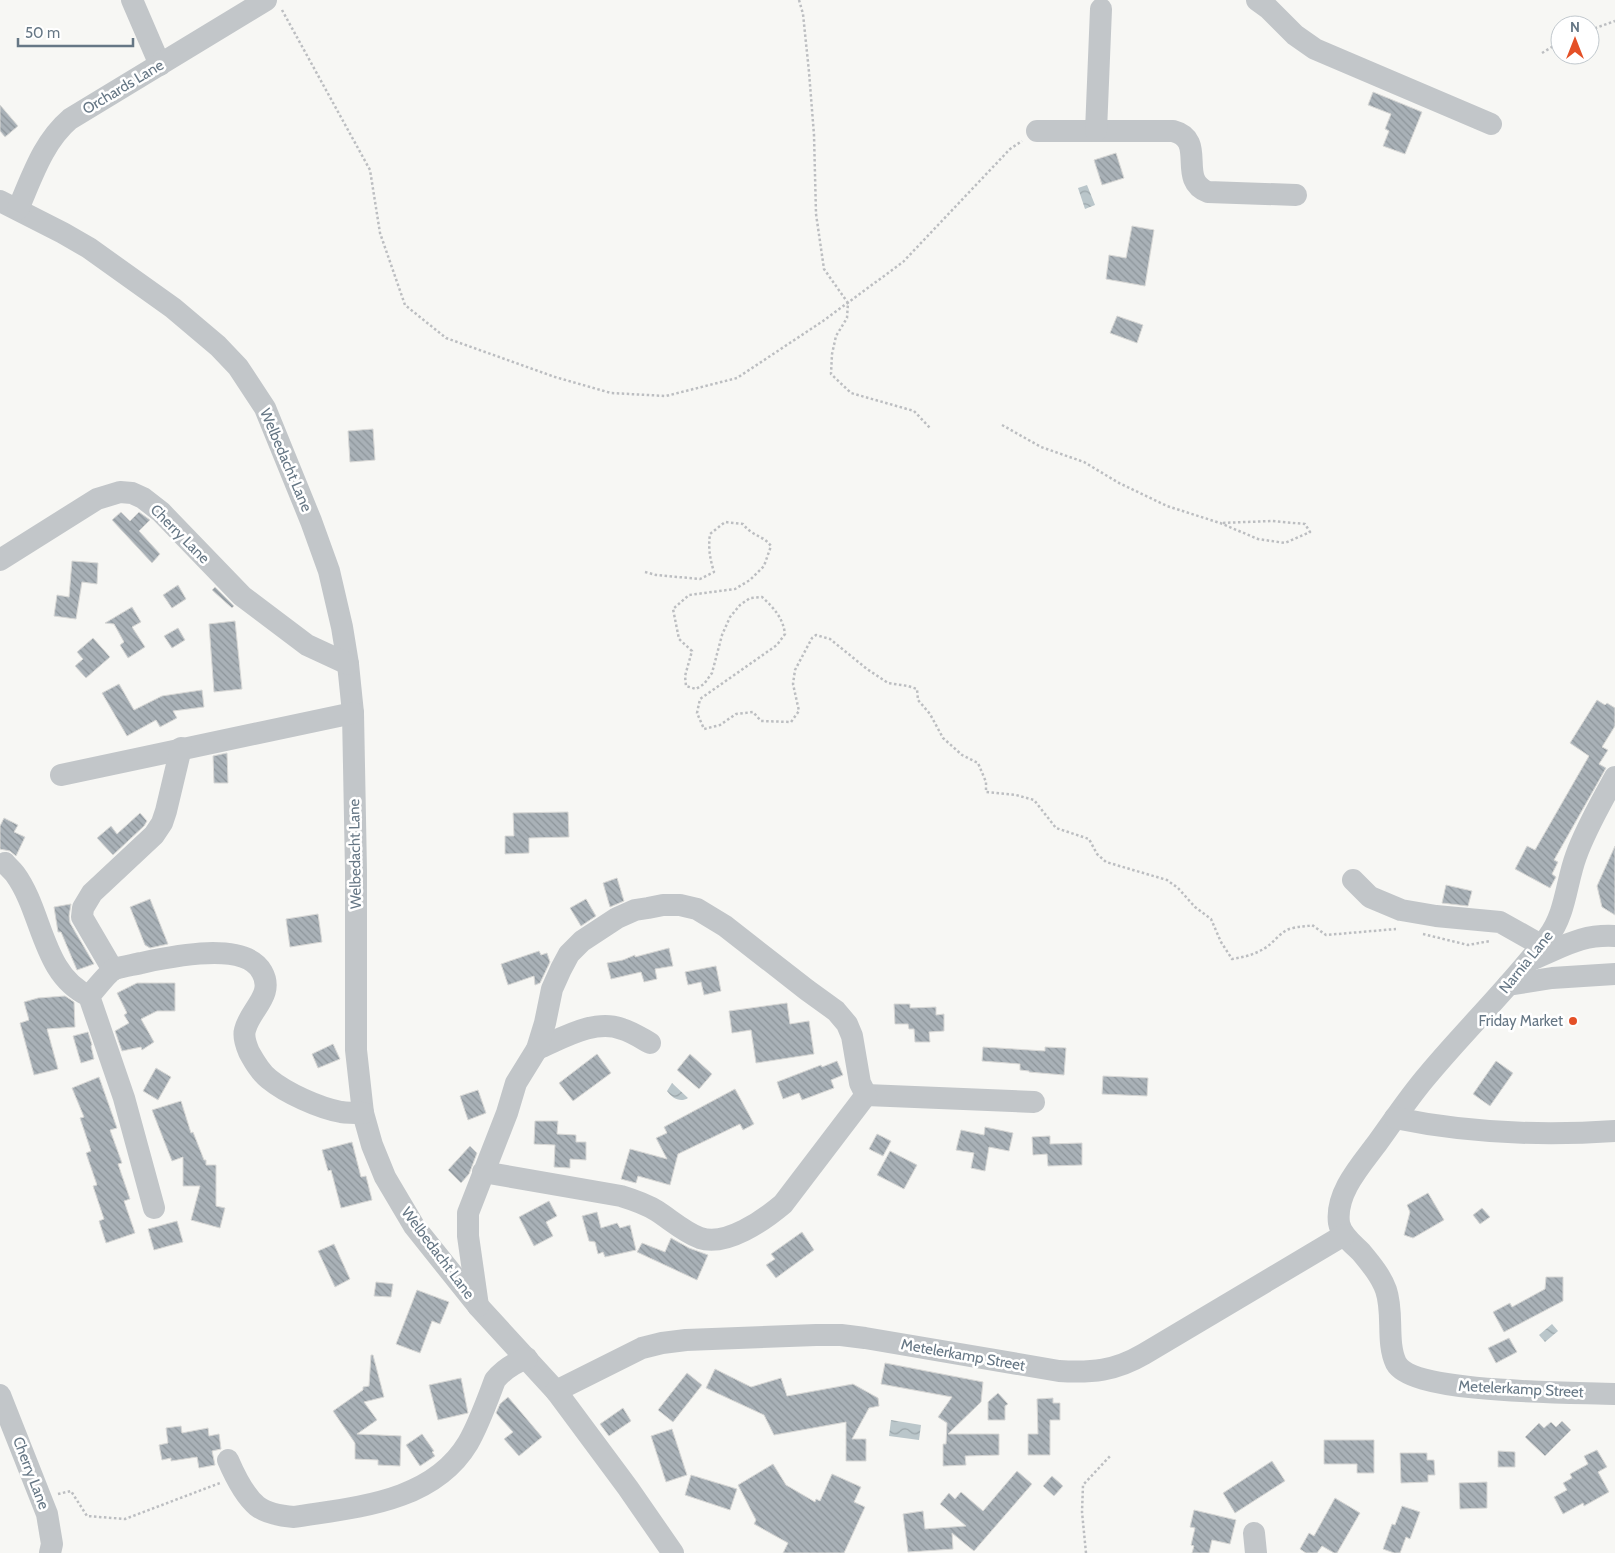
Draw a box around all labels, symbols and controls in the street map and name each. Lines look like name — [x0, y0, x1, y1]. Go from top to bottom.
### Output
scale bar — [18, 15, 132, 47]
north arrow — [1550, 15, 1600, 65]
text: N — [1570, 18, 1580, 36]
text: 50 m — [25, 24, 60, 42]
street label: Orchards Lane — [79, 56, 167, 118]
street label: Welbedacht Lane — [256, 406, 316, 515]
street label: Cherry Lane — [147, 501, 214, 568]
street label: Welbedacht Lane — [345, 798, 365, 909]
street label: Narnia Lane — [1495, 927, 1557, 997]
place label: Friday Market — [1479, 1012, 1563, 1030]
marker: Friday Market — [1567, 1015, 1579, 1027]
street label: Welbedacht Lane — [398, 1204, 479, 1303]
street label: Metelerkamp Street — [900, 1335, 1026, 1375]
street label: Metelerkamp Street — [1458, 1377, 1584, 1401]
street label: Cherry Lane — [9, 1434, 53, 1512]

